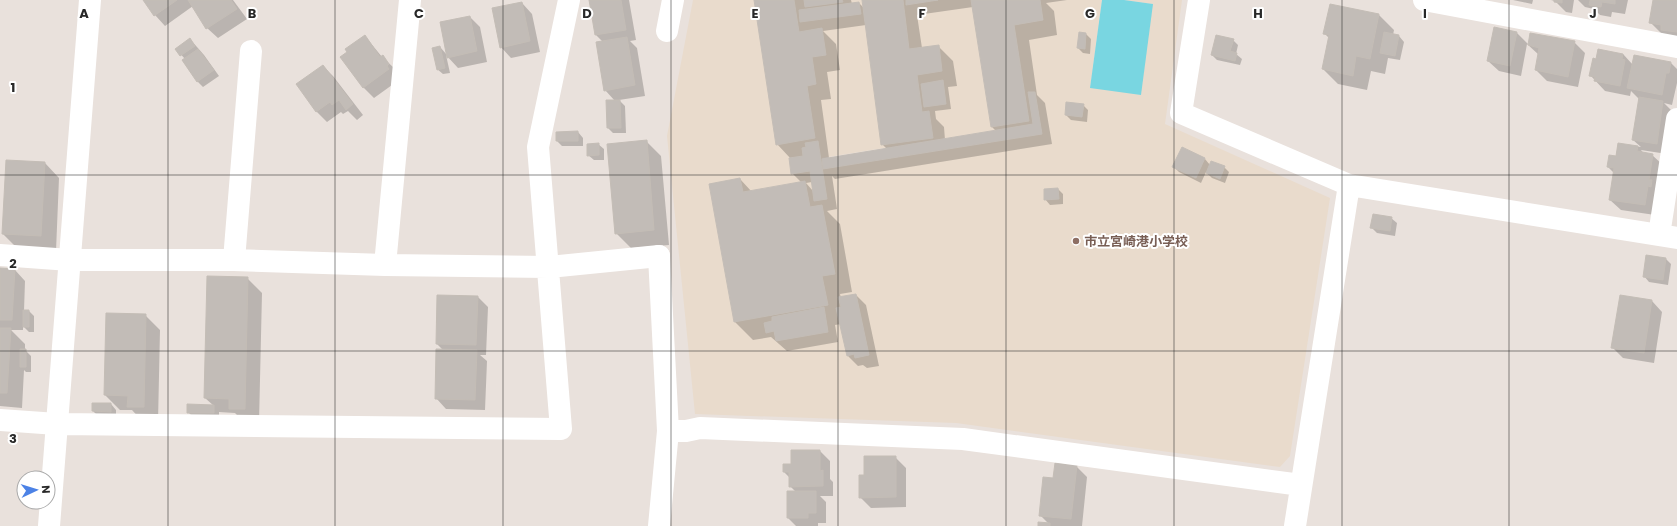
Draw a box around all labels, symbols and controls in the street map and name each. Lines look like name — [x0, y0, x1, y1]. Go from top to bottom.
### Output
text: A — [79, 4, 89, 23]
text: B — [248, 4, 257, 23]
text: C — [414, 4, 424, 23]
text: D — [582, 4, 592, 23]
text: E — [751, 4, 759, 23]
text: F — [918, 4, 926, 23]
text: G — [1085, 4, 1095, 23]
text: H — [1253, 4, 1263, 23]
text: I — [1423, 4, 1427, 23]
text: J — [1589, 4, 1597, 23]
text: 1 — [11, 78, 15, 97]
place label: 市立宮崎港小学校 — [1084, 232, 1188, 251]
marker: 市立宮崎港小学校 — [1071, 236, 1081, 246]
text: 2 — [9, 254, 17, 273]
text: 3 — [9, 429, 17, 448]
north arrow — [16, 470, 56, 510]
text: N — [38, 485, 54, 494]

